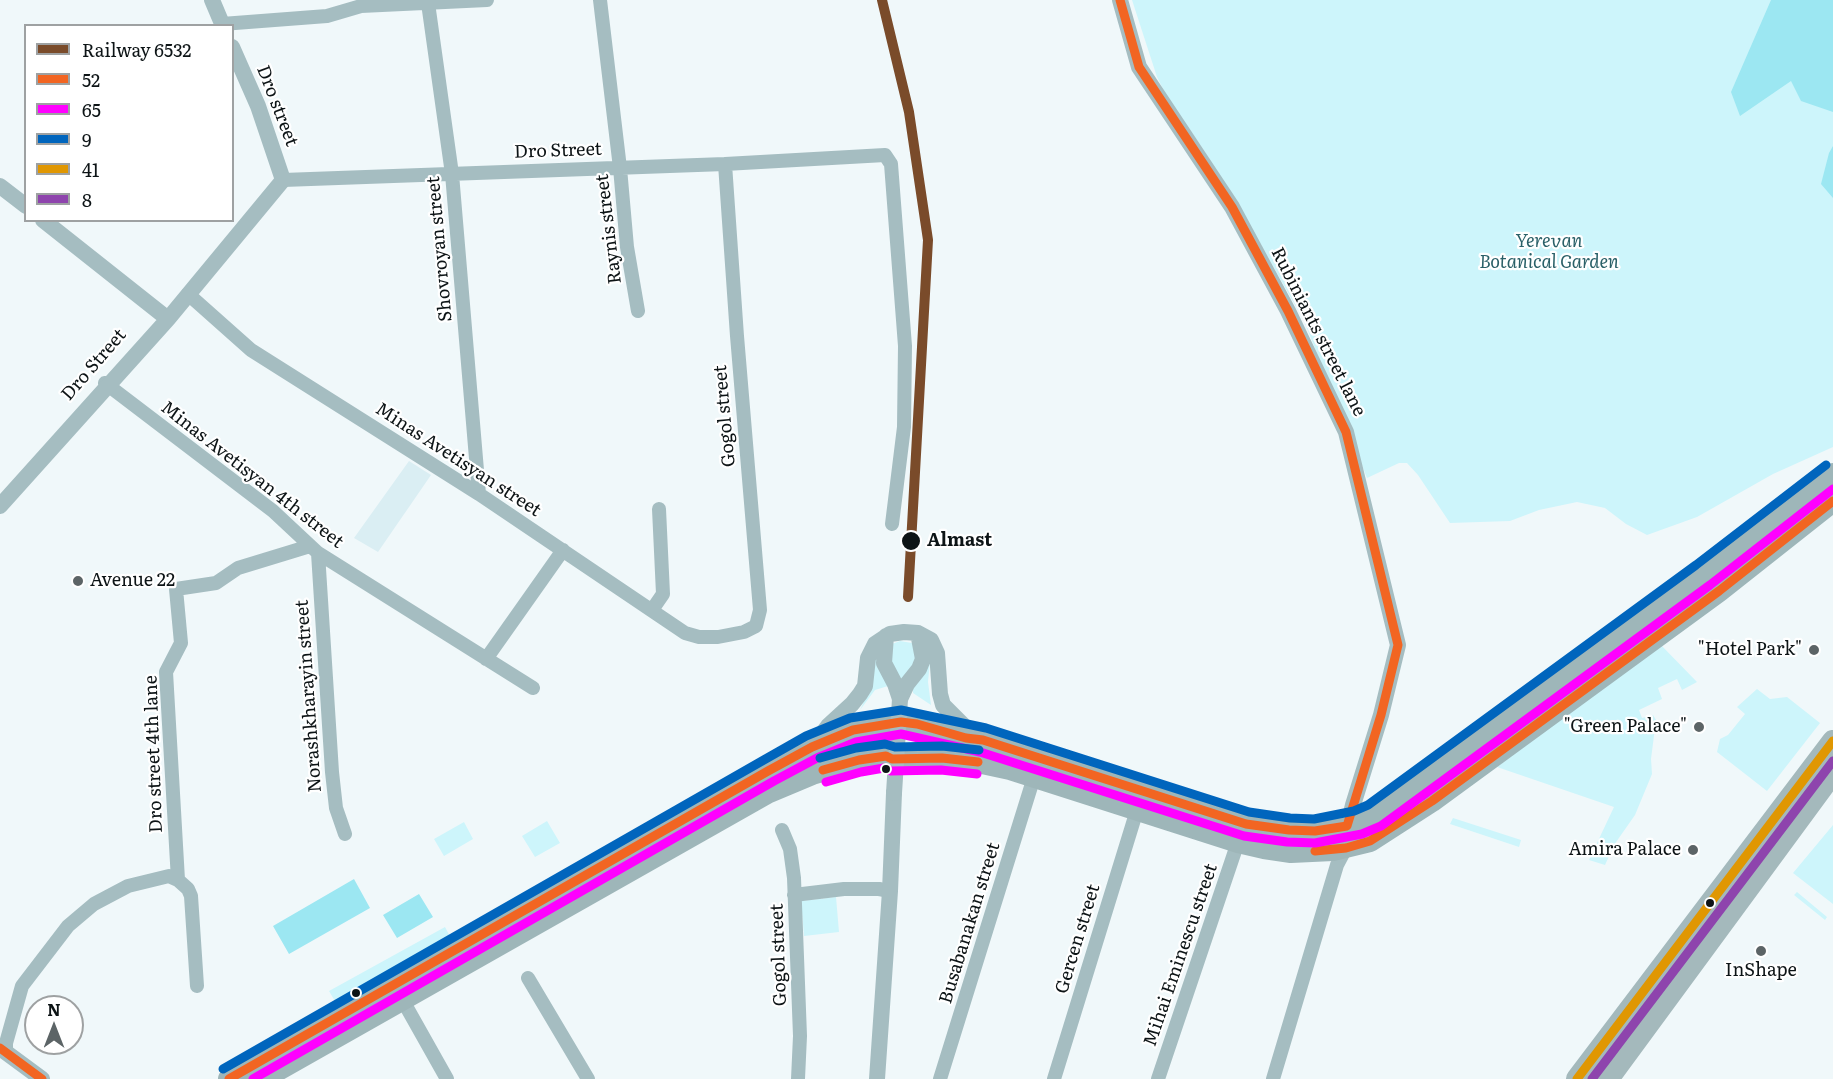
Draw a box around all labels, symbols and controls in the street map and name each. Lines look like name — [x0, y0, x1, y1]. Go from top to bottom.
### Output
legend — [24, 24, 234, 222]
text: Railway 6532 — [82, 36, 191, 63]
street label: Dro street — [252, 62, 302, 150]
text: 52 — [82, 66, 100, 93]
text: 65 — [82, 96, 101, 123]
text: 9 — [82, 126, 91, 153]
street label: Dro Street — [514, 139, 602, 163]
text: 41 — [82, 156, 99, 183]
street label: Raynis street — [592, 173, 626, 285]
street label: Shovroyan street — [423, 175, 457, 323]
text: 8 — [82, 186, 92, 213]
park label: Yerevan Botanical Garden — [1479, 231, 1619, 274]
street label: Rubiniants street lane — [1266, 244, 1370, 420]
street label: Dro Street — [57, 325, 131, 405]
street label: Gogol street — [710, 364, 740, 468]
street label: Minas Avetisyan 4th street — [156, 397, 348, 553]
street label: Minas Avetisyan street — [371, 398, 545, 522]
marker: Almast — [900, 530, 922, 552]
place label: Almast — [927, 530, 992, 552]
place label: Avenue 22 — [90, 570, 175, 592]
marker: Avenue 22 — [71, 574, 85, 588]
street label: Norashkharayin street — [291, 599, 327, 793]
place label: "Hotel Park" — [1698, 639, 1802, 661]
marker: "Hotel Park" — [1807, 643, 1821, 657]
street label: Dro street 4th lane — [140, 675, 168, 833]
place label: "Green Palace" — [1564, 716, 1687, 738]
marker: "Green Palace" — [1692, 720, 1706, 734]
unlabelled marker — [880, 763, 892, 775]
place label: Amira Palace — [1568, 839, 1681, 861]
street label: Busabanakan street — [935, 840, 1005, 1006]
marker: Amira Palace — [1686, 843, 1700, 857]
street label: Mihai Eminescu street — [1140, 861, 1222, 1049]
street label: Gercen street — [1051, 882, 1105, 996]
unlabelled marker — [1704, 897, 1716, 909]
street label: Gogol street — [766, 903, 792, 1007]
marker: InShape — [1754, 944, 1768, 958]
place label: InShape — [1725, 960, 1797, 982]
unlabelled marker — [350, 987, 362, 999]
north arrow — [24, 995, 84, 1055]
text: N — [47, 997, 61, 1021]

